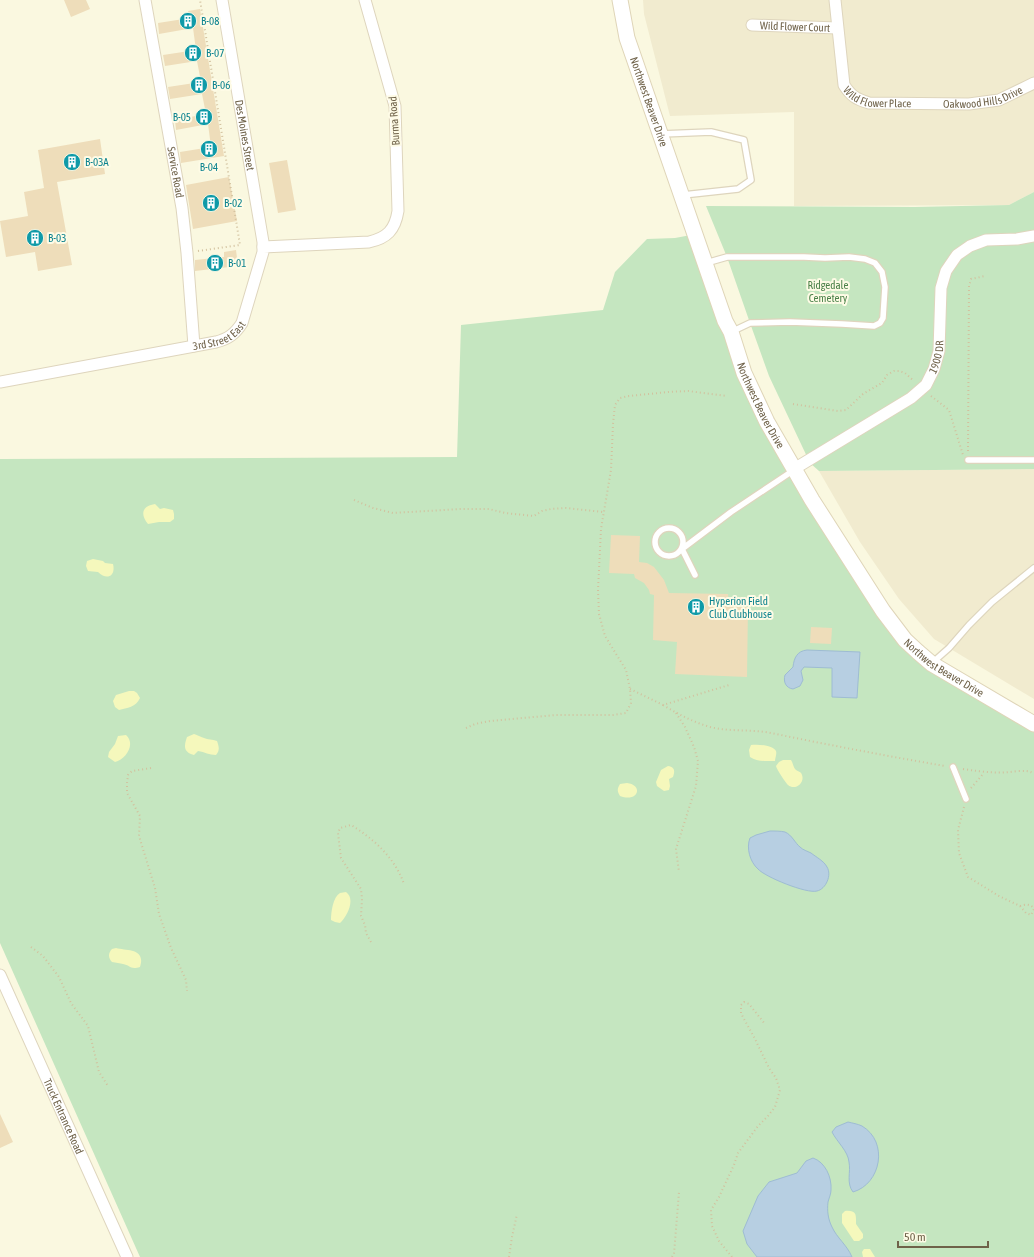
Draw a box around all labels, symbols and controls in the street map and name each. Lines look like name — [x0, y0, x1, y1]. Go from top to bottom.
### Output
building icon: B-08 — [178, 11, 198, 31]
place label: B-08 — [201, 15, 219, 27]
street label: Wild Flower Court — [760, 19, 830, 34]
building icon: B-07 — [183, 43, 203, 63]
place label: B-07 — [206, 47, 224, 59]
street label: Northwest Beaver Drive — [628, 55, 670, 148]
building icon: B-06 — [189, 75, 209, 95]
place label: B-06 — [212, 79, 230, 91]
street label: Wild Flower Place — [841, 84, 911, 109]
street label: Oakwood Hills Drive — [943, 84, 1024, 110]
street label: Burma Road — [386, 96, 402, 146]
street label: Des Moines Street — [233, 99, 257, 171]
building icon: B-05 — [194, 107, 214, 127]
place label: B-05 — [173, 111, 191, 123]
building icon: B-04 — [199, 139, 219, 159]
street label: Service Road — [165, 146, 186, 199]
building icon: B-03A — [62, 152, 82, 172]
place label: B-03A — [85, 156, 109, 168]
place label: B-04 — [200, 161, 218, 173]
building icon: B-02 — [201, 193, 221, 213]
place label: B-02 — [224, 197, 242, 209]
building icon: B-03 — [25, 228, 45, 248]
place label: B-03 — [48, 232, 66, 244]
building icon: B-01 — [205, 253, 225, 273]
place label: B-01 — [228, 257, 246, 269]
park label: Ridgedale Cemetery — [808, 279, 848, 304]
street label: 3rd Street East — [192, 319, 248, 352]
street label: 1900 DR — [927, 340, 945, 376]
street label: Northwest Beaver Drive — [735, 361, 787, 450]
place label: Hyperion Field Club Clubhouse — [709, 595, 772, 620]
building icon: Hyperion Field Club Clubhouse — [686, 597, 706, 617]
street label: Northwest Beaver Drive — [902, 636, 986, 699]
street label: Truck Entrance Road — [41, 1077, 86, 1156]
scale bar — [898, 1223, 988, 1249]
text: 50 m — [904, 1230, 926, 1244]

